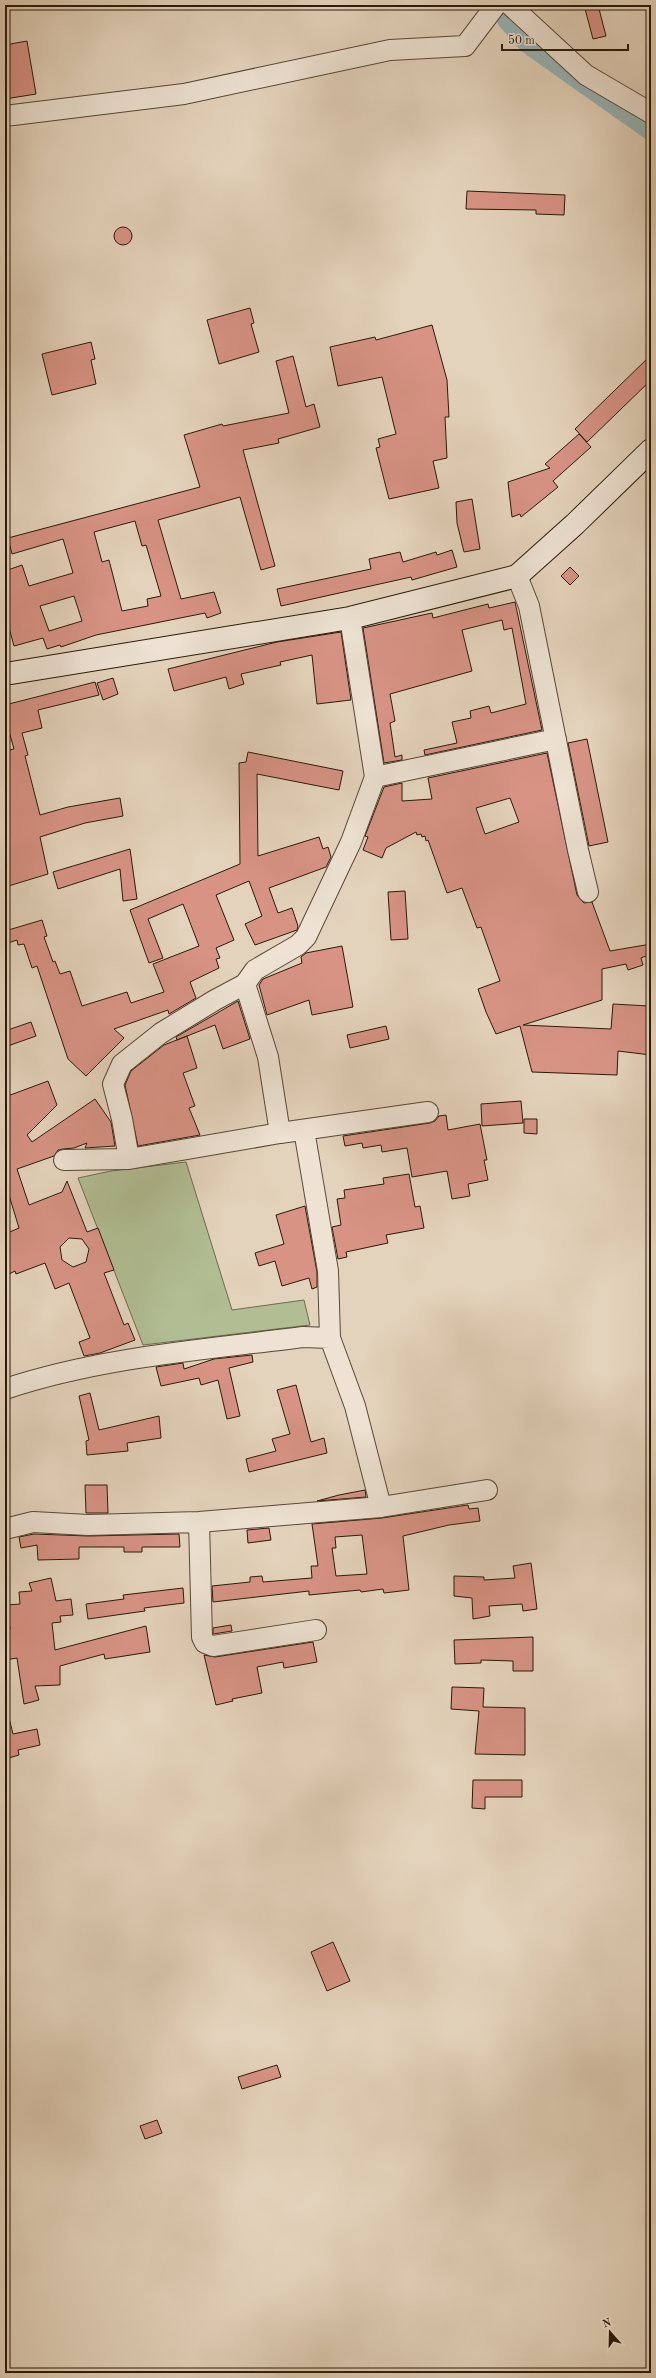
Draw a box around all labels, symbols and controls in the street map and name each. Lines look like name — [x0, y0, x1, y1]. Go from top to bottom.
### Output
scale bar — [502, 26, 628, 52]
text: 50 m — [508, 34, 535, 47]
north arrow — [590, 2312, 630, 2352]
text: N — [601, 2317, 613, 2331]

